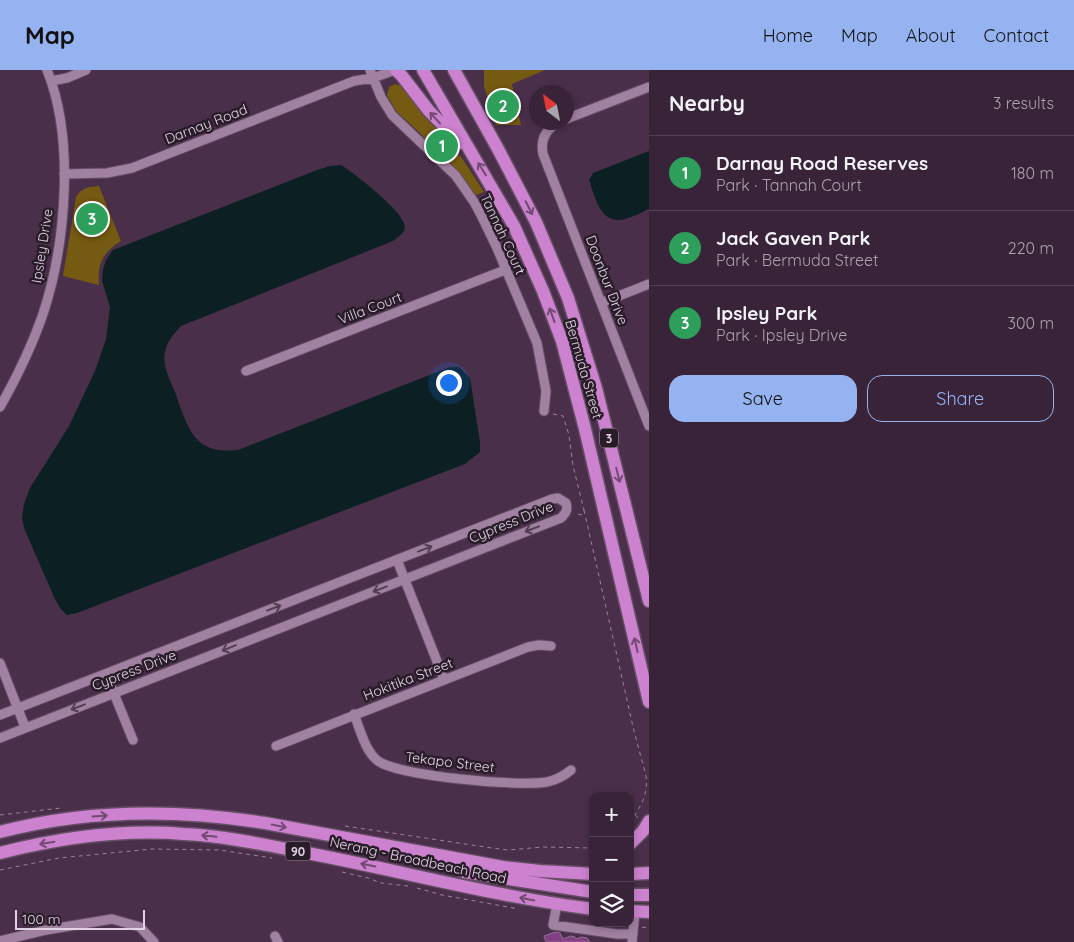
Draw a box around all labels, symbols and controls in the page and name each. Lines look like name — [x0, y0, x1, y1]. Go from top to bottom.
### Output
text: Map — [25, 20, 75, 50]
text: Home — [763, 24, 813, 47]
text: Map — [841, 24, 878, 47]
text: About — [906, 24, 956, 47]
text: Contact — [984, 24, 1049, 47]
north arrow — [529, 85, 574, 130]
pin: 2 — [487, 87, 519, 125]
text: Nearby — [669, 90, 745, 116]
text: 3 results — [993, 93, 1054, 113]
street label: Darnay Road — [162, 100, 250, 148]
one-way arrow — [429, 112, 441, 125]
pin: 1 — [426, 127, 458, 165]
text: Darnay Road Reserves — [716, 151, 928, 175]
one-way arrow — [476, 163, 486, 177]
text: 1 — [682, 163, 688, 183]
text: 180 m — [1011, 163, 1054, 183]
text: Park · Tannah Court — [716, 175, 862, 195]
street label: Tannah Court — [476, 190, 530, 278]
pin: 3 — [76, 200, 108, 238]
one-way arrow — [524, 200, 534, 215]
street label: Ipsley Drive — [27, 207, 57, 284]
text: Jack Gaven Park — [716, 226, 870, 250]
street label: Doonbur Drive — [582, 233, 632, 327]
text: 2 — [680, 238, 690, 258]
text: 220 m — [1008, 238, 1054, 258]
text: Park · Bermuda Street — [716, 250, 879, 270]
street label: Villa Court — [336, 288, 405, 328]
text: Ipsley Park — [716, 301, 817, 325]
one-way arrow — [547, 308, 556, 324]
text: 3 — [681, 313, 689, 333]
text: 300 m — [1008, 313, 1054, 333]
street label: Bermuda Street — [561, 317, 607, 421]
text: Park · Ipsley Drive — [716, 325, 847, 345]
your location — [436, 370, 462, 396]
button: Save — [669, 375, 857, 422]
button: Share — [867, 375, 1054, 422]
road number: 3 — [600, 428, 618, 448]
one-way arrow — [614, 466, 623, 482]
street label: Cypress Drive — [466, 497, 556, 547]
one-way arrow — [524, 526, 539, 535]
one-way arrow — [417, 544, 432, 553]
one-way arrow — [373, 584, 388, 594]
one-way arrow — [265, 603, 281, 612]
one-way arrow — [631, 638, 640, 654]
one-way arrow — [222, 644, 237, 653]
street label: Cypress Drive — [89, 646, 179, 694]
street label: Hokitika Street — [361, 654, 456, 704]
one-way arrow — [70, 703, 86, 712]
street label: Tekapo Street — [404, 748, 496, 776]
map controls — [589, 792, 634, 927]
button: + — [589, 792, 634, 837]
one-way arrow — [92, 811, 108, 820]
one-way arrow — [270, 822, 286, 831]
one-way arrow — [201, 831, 217, 841]
street label: Nerang - Broadbeach Road — [328, 832, 508, 888]
button: − — [589, 837, 634, 882]
one-way arrow — [39, 839, 55, 848]
road number: 90 — [286, 841, 310, 860]
one-way arrow — [361, 860, 377, 869]
button: layers — [589, 882, 634, 927]
one-way arrow — [520, 893, 536, 903]
scale bar — [15, 907, 145, 930]
text: 100 m — [22, 910, 60, 928]

